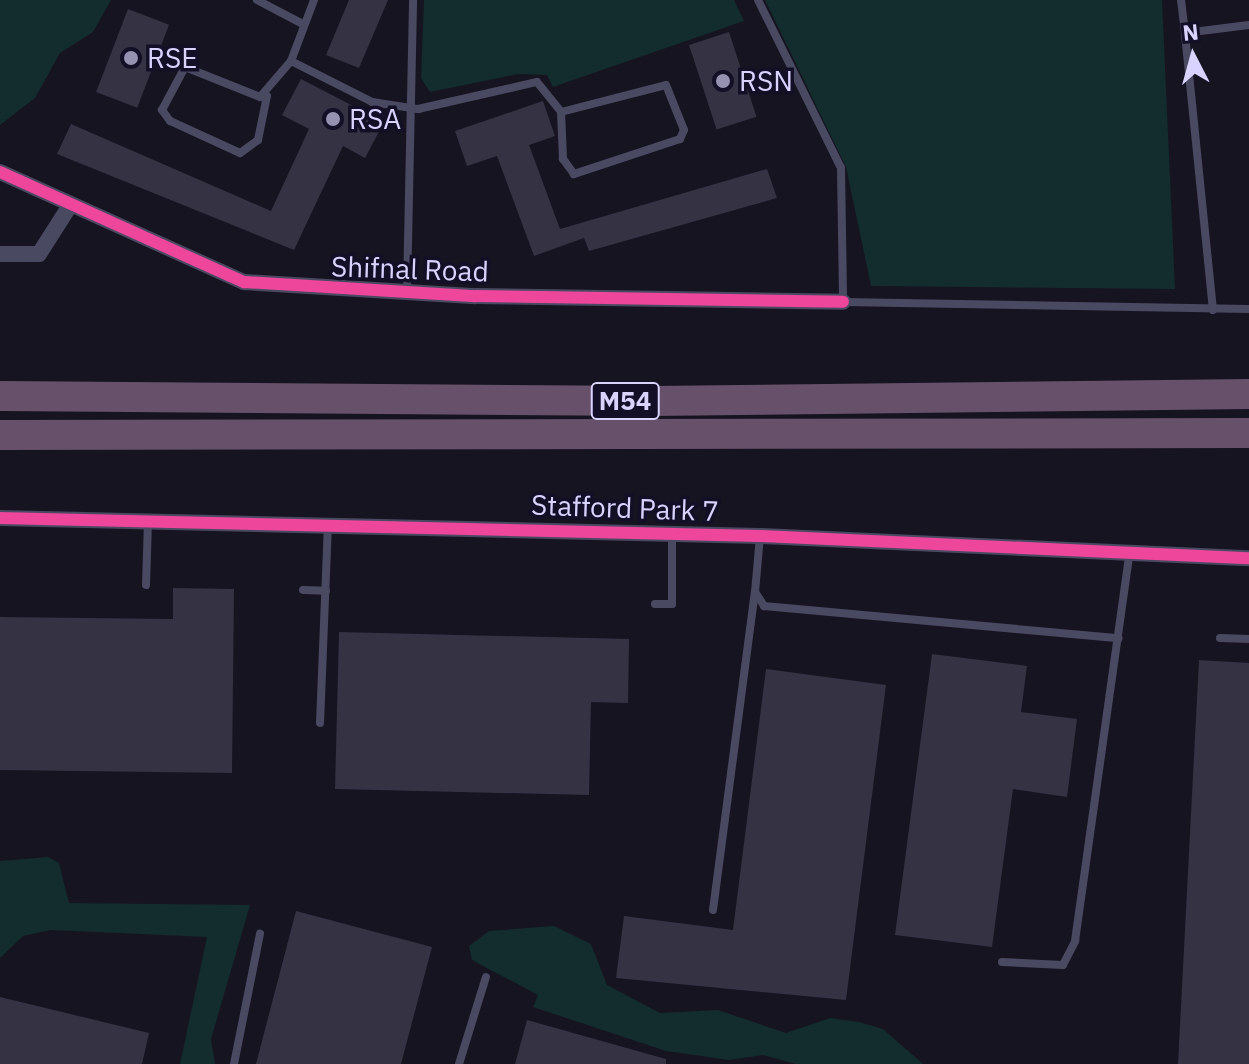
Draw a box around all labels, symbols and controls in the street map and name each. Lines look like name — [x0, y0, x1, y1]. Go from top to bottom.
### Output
north arrow — [1153, 16, 1233, 96]
text: N — [1181, 16, 1200, 47]
place label: RSE — [147, 41, 198, 75]
marker: RSE — [122, 49, 140, 67]
place label: RSN — [739, 64, 793, 98]
marker: RSN — [714, 72, 732, 90]
place label: RSA — [349, 102, 401, 136]
marker: RSA — [324, 110, 342, 128]
street label: Shifnal Road — [331, 249, 489, 289]
road number: M54 — [589, 379, 661, 423]
street label: Stafford Park 7 — [531, 488, 719, 528]

